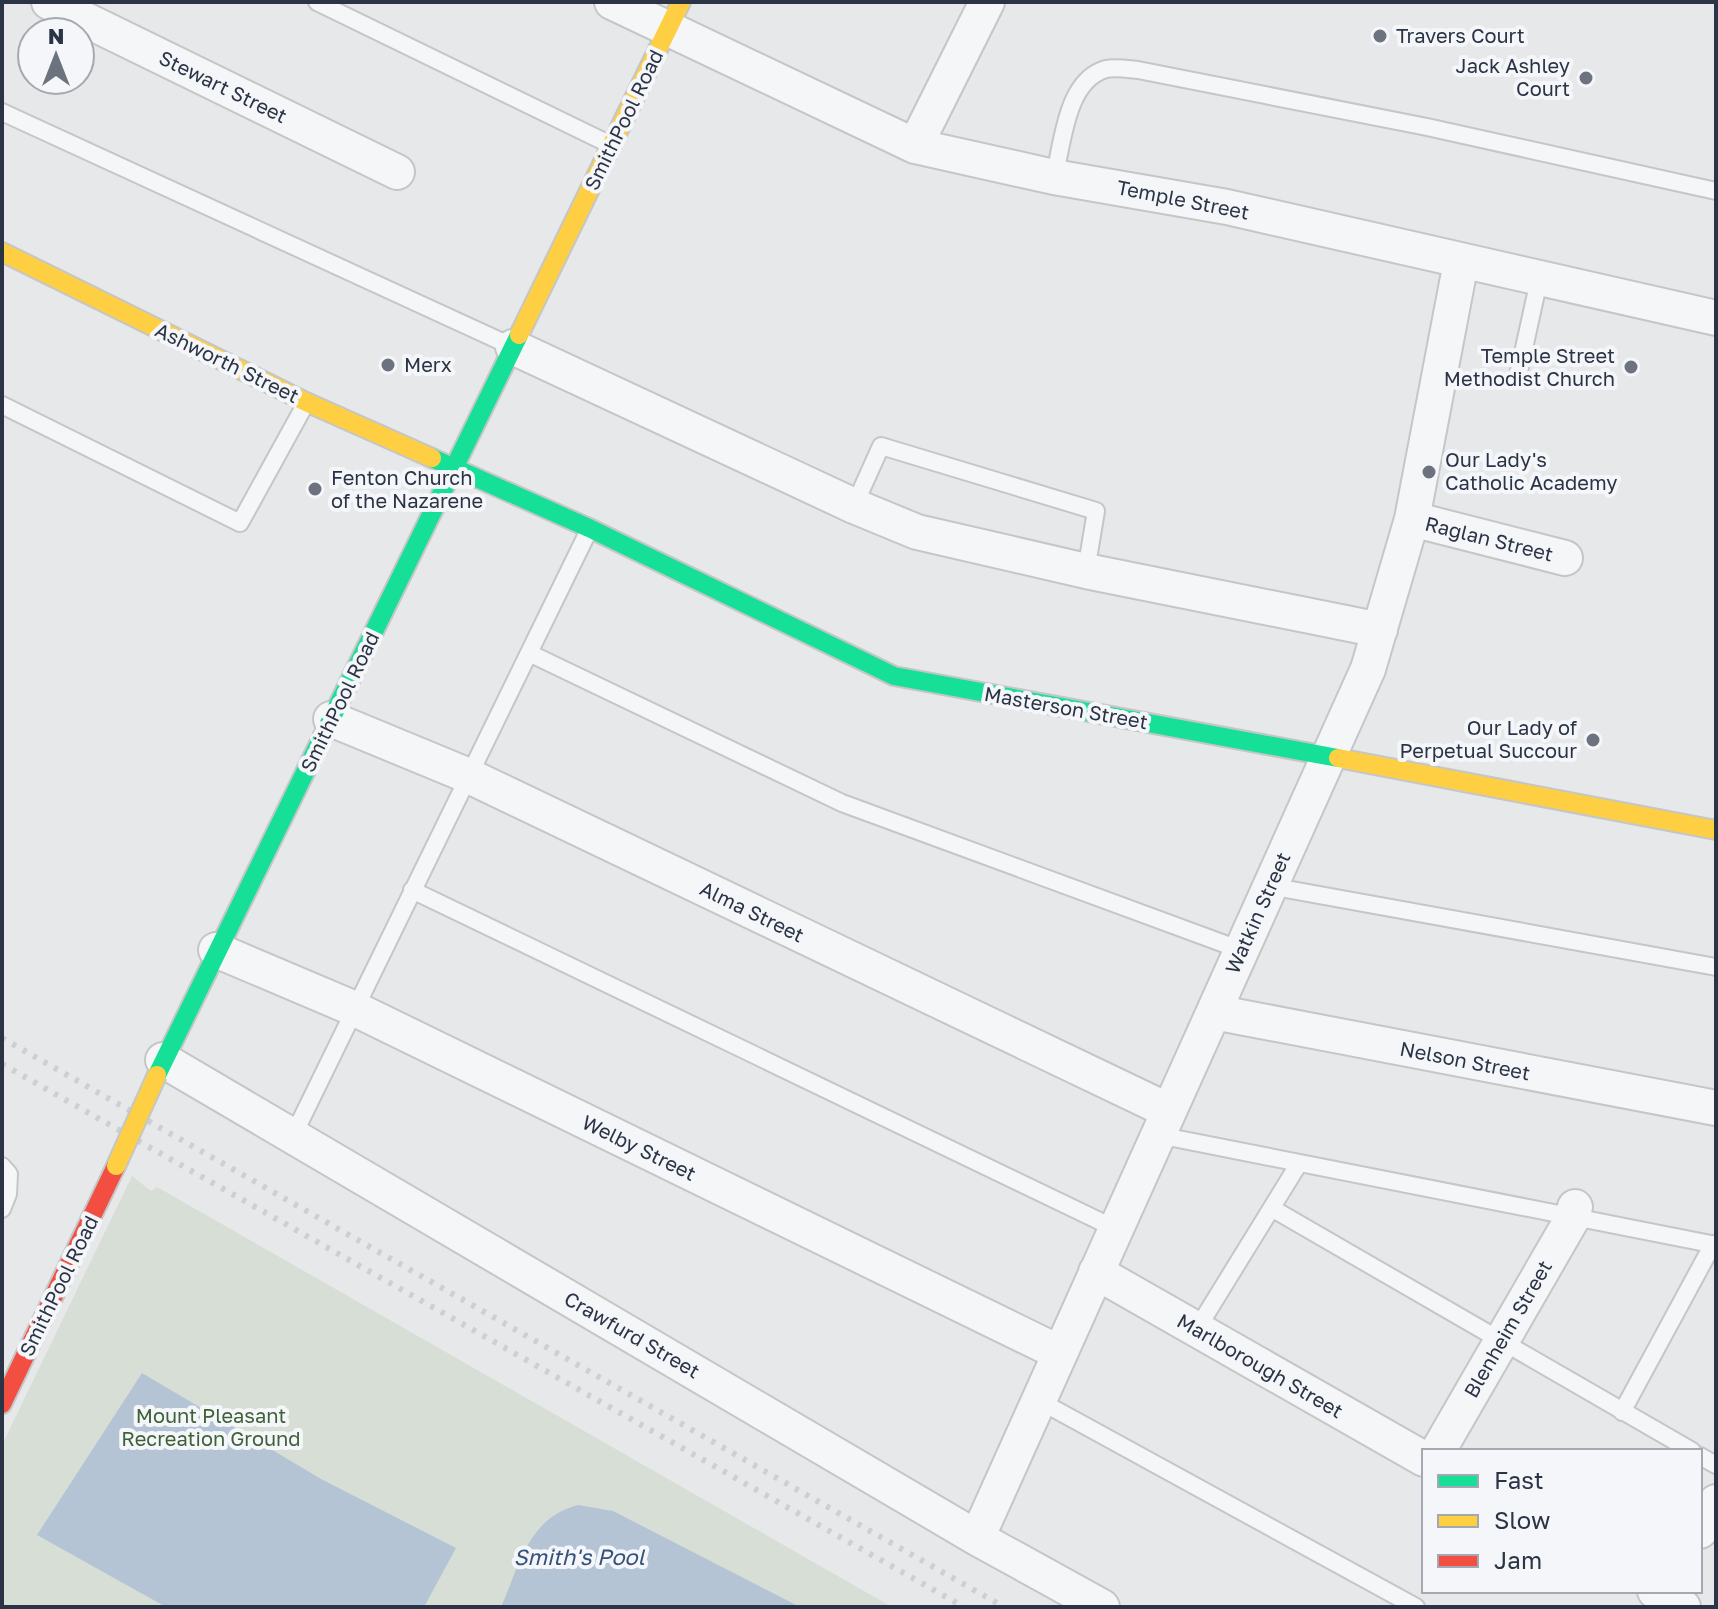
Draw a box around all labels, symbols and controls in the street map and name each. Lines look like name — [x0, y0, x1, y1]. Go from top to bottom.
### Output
north arrow — [16, 16, 96, 96]
text: N — [48, 22, 64, 49]
place label: Travers Court — [1396, 23, 1525, 47]
marker: Travers Court — [1371, 27, 1389, 45]
street label: Stewart Street — [156, 45, 291, 127]
street label: SmithPool Road — [579, 45, 668, 194]
place label: Jack Ashley Court — [1456, 53, 1570, 100]
marker: Jack Ashley Court — [1577, 69, 1595, 87]
street label: Temple Street — [1115, 174, 1251, 224]
street label: Ashworth Street — [152, 317, 303, 407]
place label: Temple Street Methodist Church — [1444, 343, 1615, 390]
place label: Merx — [404, 352, 452, 376]
marker: Merx — [379, 356, 397, 374]
marker: Temple Street Methodist Church — [1622, 358, 1640, 376]
place label: Our Lady's Catholic Academy — [1445, 447, 1617, 494]
marker: Our Lady's Catholic Academy — [1420, 463, 1438, 481]
place label: Fenton Church of the Nazarene — [331, 465, 483, 512]
marker: Fenton Church of the Nazarene — [306, 480, 324, 498]
street label: Raglan Street — [1423, 511, 1556, 566]
street label: SmithPool Road — [295, 627, 384, 776]
street label: Masterson Street — [983, 681, 1150, 733]
place label: Our Lady of Perpetual Succour — [1399, 715, 1577, 762]
marker: Our Lady of Perpetual Succour — [1584, 731, 1602, 749]
street label: Watkin Street — [1220, 848, 1295, 977]
street label: Alma Street — [697, 876, 808, 947]
street label: Nelson Street — [1398, 1036, 1532, 1084]
street label: Welby Street — [579, 1109, 700, 1185]
street label: SmithPool Road — [14, 1211, 103, 1360]
street label: Blenheim Street — [1458, 1256, 1556, 1401]
street label: Crawfurd Street — [561, 1286, 704, 1383]
street label: Marlborough Street — [1173, 1308, 1348, 1422]
park label: Mount Pleasant Recreation Ground — [121, 1403, 301, 1450]
legend — [1422, 1449, 1702, 1593]
text: Fast — [1494, 1465, 1544, 1494]
text: Slow — [1494, 1505, 1550, 1534]
water label: Smith's Pool — [513, 1543, 646, 1570]
text: Jam — [1494, 1545, 1542, 1574]

